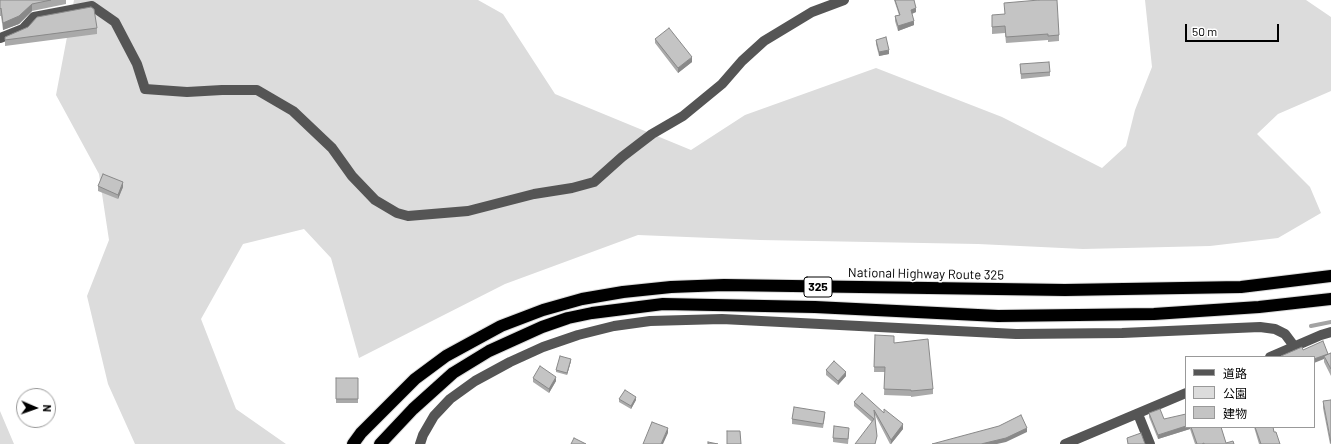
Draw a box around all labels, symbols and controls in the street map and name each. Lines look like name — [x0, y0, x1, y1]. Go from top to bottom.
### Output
scale bar — [1187, 16, 1281, 42]
text: 50 m — [1192, 24, 1217, 38]
street label: National Highway Route 325 — [848, 265, 1004, 283]
road number: 325 — [804, 277, 832, 297]
legend — [1185, 356, 1315, 428]
text: 道路 — [1223, 366, 1247, 380]
text: 公園 — [1223, 386, 1247, 400]
north arrow — [16, 388, 56, 428]
text: N — [41, 405, 54, 412]
text: 建物 — [1223, 406, 1247, 420]

